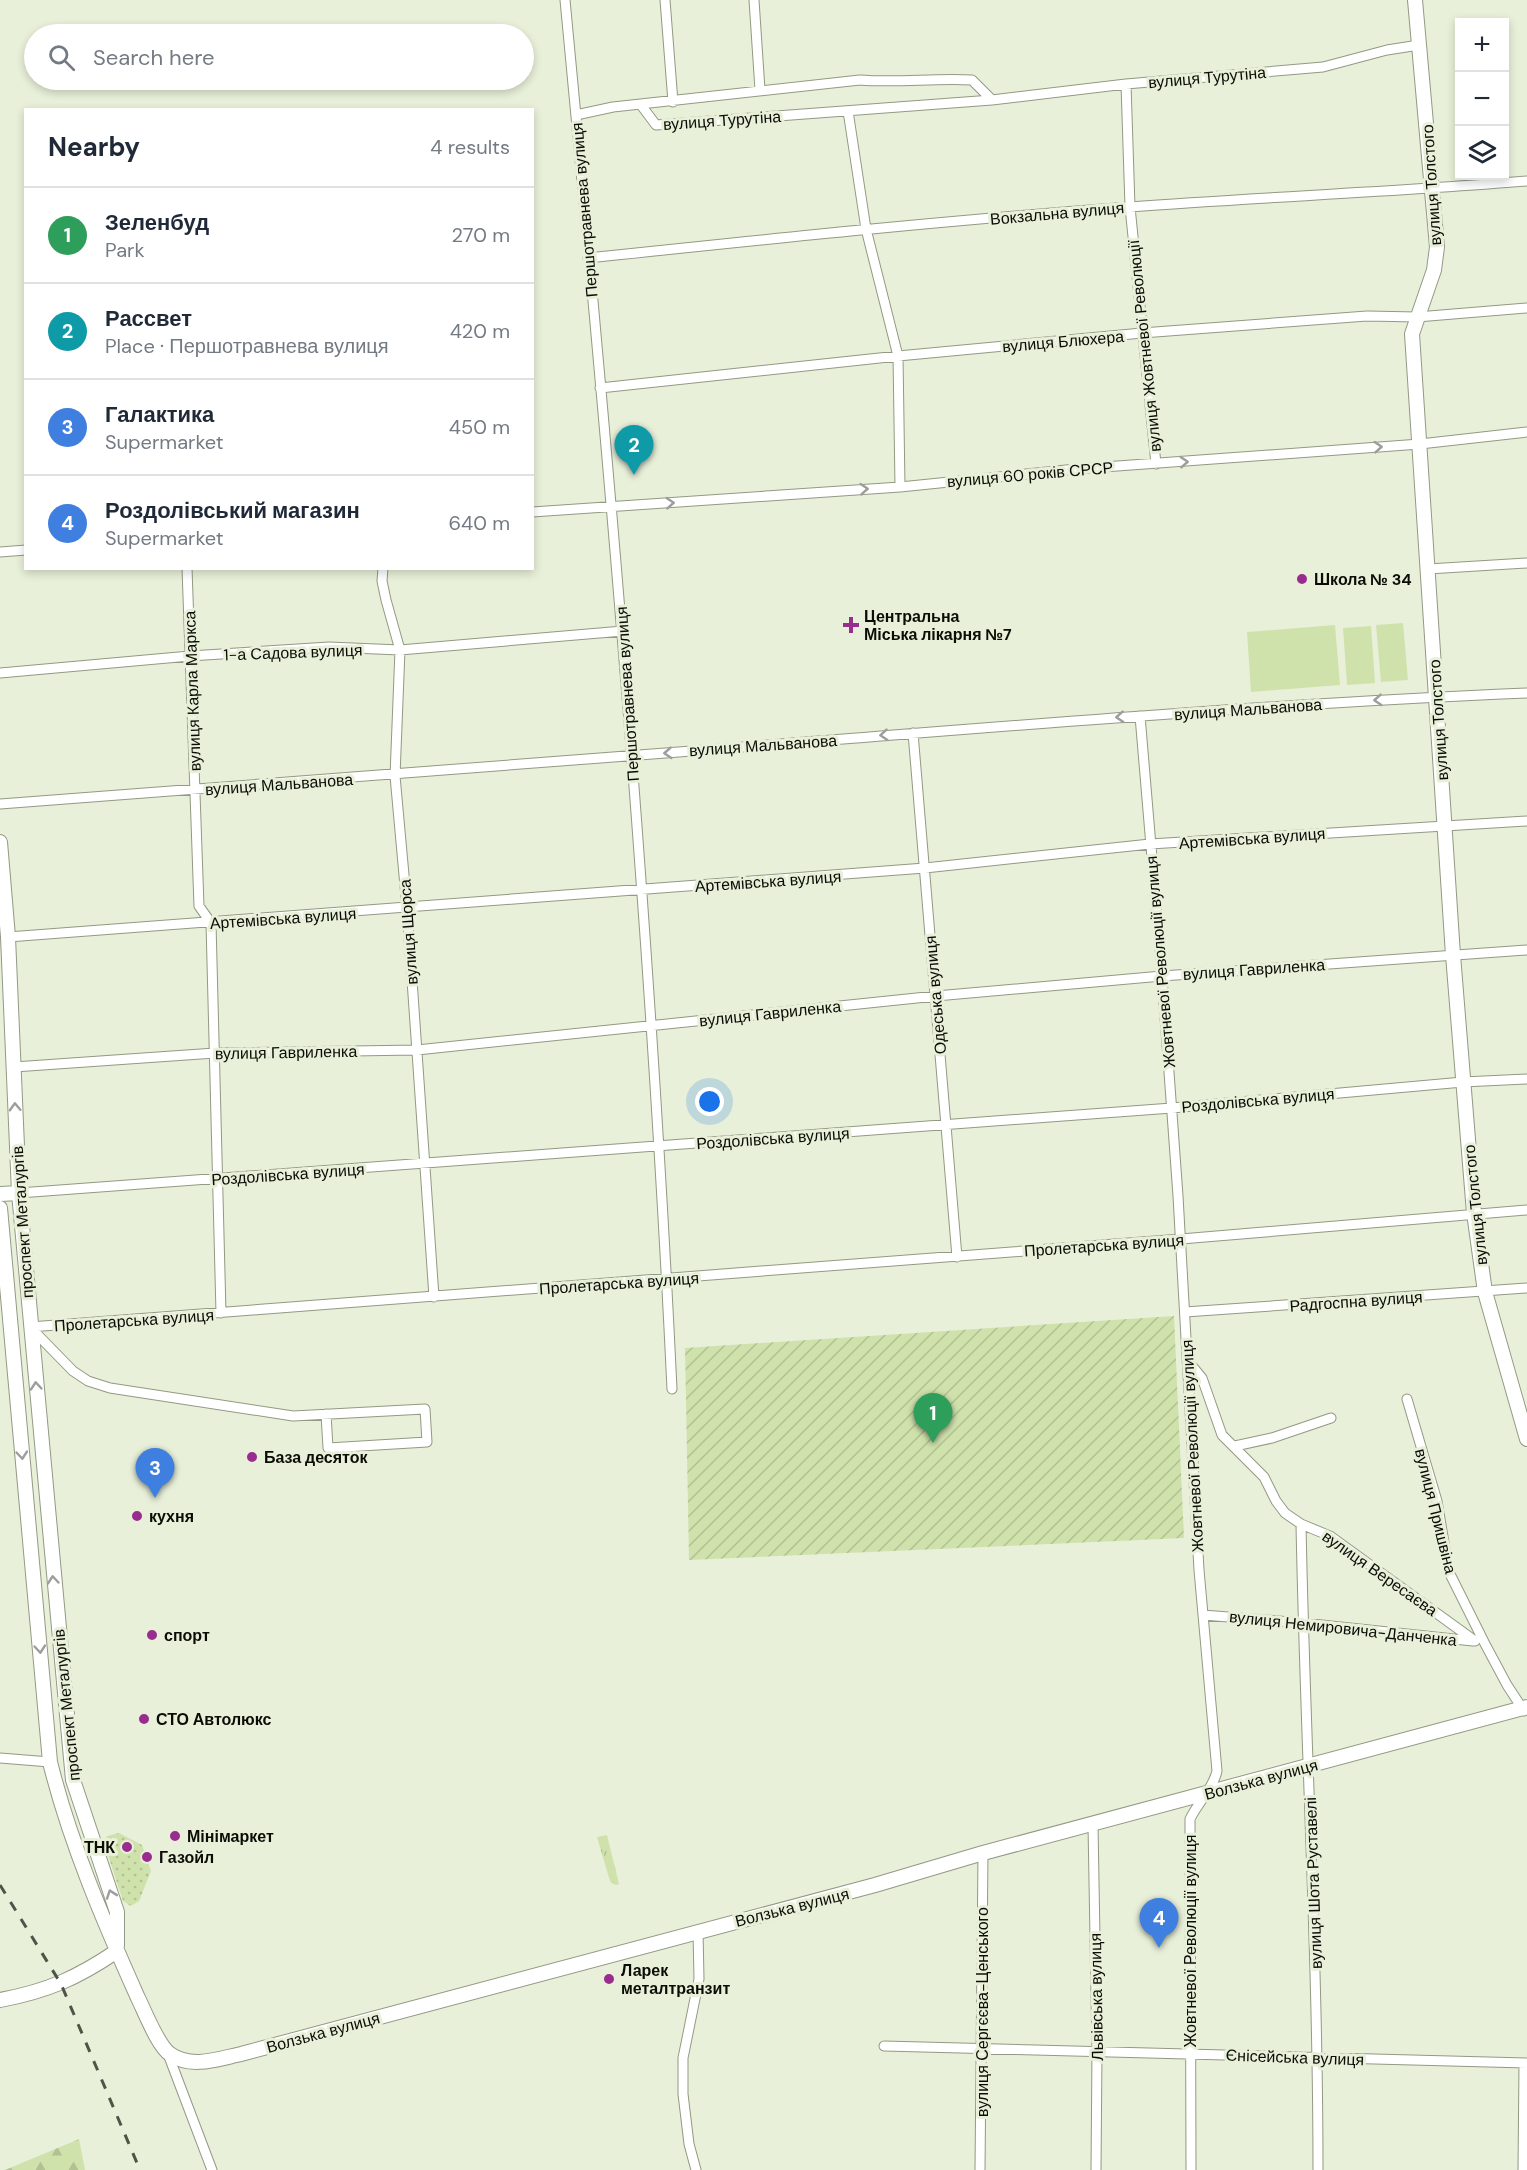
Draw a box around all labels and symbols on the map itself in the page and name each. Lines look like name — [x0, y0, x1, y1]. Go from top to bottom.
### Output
street label: вулиця Турутіна — [1147, 62, 1267, 93]
street label: вулиця Турутіна — [662, 106, 782, 135]
street label: Першотравнева вулиця — [566, 122, 603, 298]
street label: вулиця Толстого — [1417, 124, 1446, 246]
street label: Вокзальна вулиця — [989, 197, 1125, 230]
street label: вулиця Жовтневої Революції — [1123, 238, 1166, 453]
street label: вулиця Блюхера — [1001, 326, 1125, 357]
pin: 2 — [614, 426, 654, 475]
one-way arrow — [1374, 441, 1383, 454]
one-way arrow — [1179, 456, 1189, 469]
street label: вулиця 60 років СРСР — [946, 457, 1114, 492]
one-way arrow — [860, 483, 869, 496]
one-way arrow — [665, 497, 674, 510]
place label: Школа № 34 — [1314, 569, 1412, 590]
marker: Школа № 34 — [1295, 572, 1309, 586]
street label: Першотравнева вулиця — [611, 606, 644, 782]
place label: Центральна Міська лікарня №7 — [864, 606, 1012, 645]
street label: вулиця Карла Маркса — [179, 610, 206, 772]
marker: Центральна Міська лікарня №7 — [842, 616, 860, 634]
street label: 1-а Садова вулиця — [223, 640, 363, 665]
street label: вулиця Толстого — [1424, 659, 1453, 781]
street label: вулиця Мальванова — [1173, 694, 1323, 725]
one-way arrow — [1373, 694, 1382, 707]
one-way arrow — [1116, 711, 1125, 724]
one-way arrow — [879, 729, 888, 742]
street label: вулиця Мальванова — [688, 730, 838, 761]
one-way arrow — [664, 746, 673, 759]
street label: вулиця Мальванова — [204, 769, 354, 800]
street label: Артемівська вулиця — [1178, 823, 1326, 854]
street label: Жовтневої Революції вулиця — [1141, 855, 1180, 1069]
street label: Артемівська вулиця — [694, 866, 842, 897]
street label: вулиця Щорса — [394, 878, 423, 985]
street label: Артемівська вулиця — [209, 903, 357, 934]
street label: Одеська вулиця — [920, 935, 951, 1055]
street label: вулиця Гавриленка — [1182, 954, 1326, 985]
street label: вулиця Гавриленка — [698, 996, 842, 1031]
street label: вулиця Гавриленка — [215, 1041, 358, 1064]
street label: Роздолівська вулиця — [1181, 1083, 1335, 1118]
your location — [695, 1087, 724, 1116]
one-way arrow — [9, 1103, 22, 1112]
street label: Роздолівська вулиця — [696, 1123, 850, 1154]
street label: вулиця Толстого — [1459, 1144, 1492, 1266]
street label: проспект Металургів — [7, 1145, 38, 1299]
street label: Роздолівська вулиця — [211, 1159, 365, 1190]
street label: Пролетарська вулиця — [1023, 1229, 1185, 1262]
street label: Пролетарська вулиця — [538, 1267, 700, 1300]
street label: Радгоспна вулиця — [1289, 1286, 1423, 1317]
street label: Пролетарська вулиця — [53, 1304, 215, 1337]
street label: Жовтневої Революції вулиця — [1176, 1339, 1209, 1553]
one-way arrow — [30, 1381, 43, 1390]
pin: 1 — [914, 1394, 952, 1443]
street label: вулиця Пришвіна — [1410, 1446, 1461, 1576]
place label: База десяток — [264, 1447, 368, 1468]
pin: 3 — [136, 1448, 174, 1498]
one-way arrow — [16, 1450, 29, 1459]
marker: База десяток — [245, 1450, 259, 1464]
place label: кухня — [149, 1506, 194, 1527]
marker: кухня — [130, 1509, 144, 1523]
street label: вулиця Вересаєва — [1318, 1526, 1441, 1621]
one-way arrow — [47, 1575, 60, 1584]
street label: вулиця Немировича-Данченка — [1228, 1606, 1458, 1651]
place label: спорт — [164, 1625, 210, 1646]
street label: проспект Металургів — [48, 1628, 85, 1782]
marker: спорт — [145, 1628, 159, 1642]
one-way arrow — [33, 1644, 46, 1653]
place label: СТО Автолюкс — [156, 1709, 272, 1730]
marker: СТО Автолюкс — [137, 1712, 151, 1726]
street label: Волзька вулиця — [1202, 1754, 1320, 1805]
street label: вулиця Шота Руставелі — [1300, 1797, 1327, 1969]
place label: Мінімаркет — [187, 1826, 274, 1847]
marker: Мінімаркет — [168, 1829, 182, 1843]
street label: Жовтневої Революції вулиця — [1180, 1834, 1201, 2048]
place label: ТНК — [84, 1837, 115, 1858]
marker: ТНК — [120, 1840, 134, 1854]
place label: Газойл — [159, 1847, 214, 1868]
marker: Газойл — [140, 1850, 154, 1864]
street label: Волзька вулиця — [733, 1883, 851, 1932]
one-way arrow — [105, 1889, 118, 1900]
pin: 4 — [1140, 1898, 1178, 1948]
street label: вулиця Сергєєва-Ценського — [972, 1907, 993, 2117]
street label: Львівська вулиця — [1085, 1933, 1108, 2061]
place label: Ларек металтранзит — [621, 1960, 730, 1999]
marker: Ларек металтранзит — [602, 1972, 616, 1986]
street label: Волзька вулиця — [264, 2007, 382, 2058]
street label: Єнісейська вулиця — [1225, 2045, 1365, 2070]

